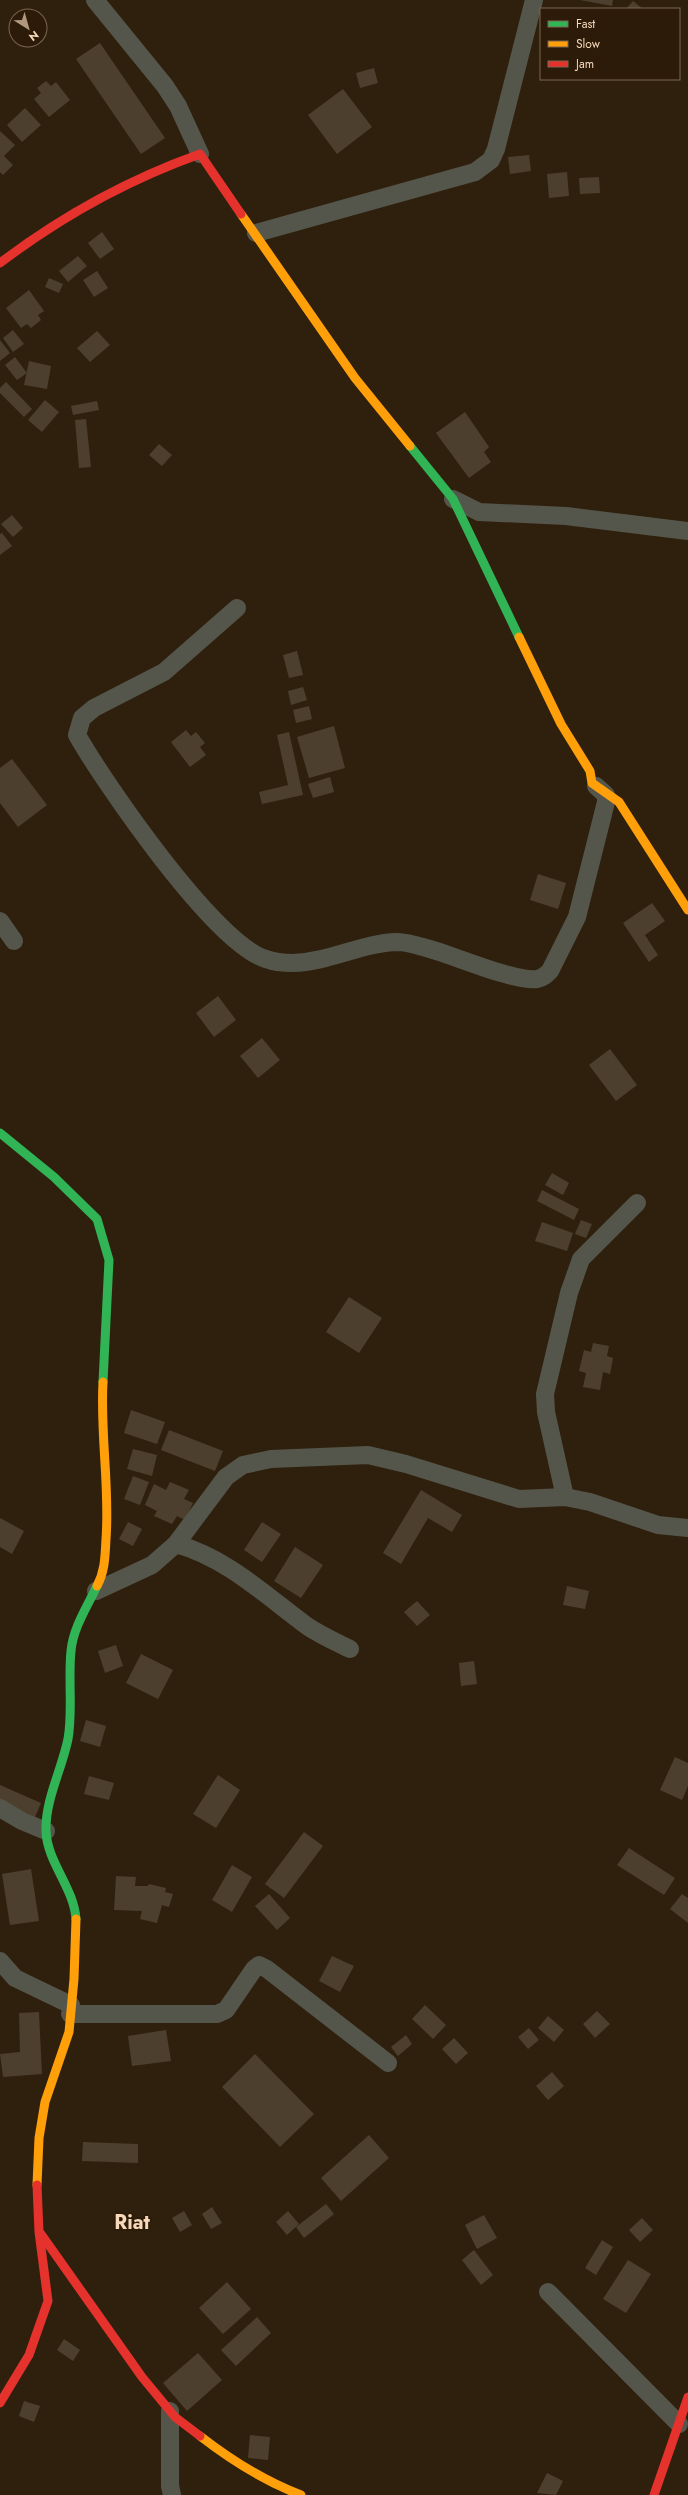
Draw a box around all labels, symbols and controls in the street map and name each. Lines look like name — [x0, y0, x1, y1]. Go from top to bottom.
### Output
north arrow — [8, 8, 48, 48]
legend — [540, 8, 680, 80]
text: Fast — [576, 15, 595, 33]
text: N — [26, 27, 42, 45]
text: Slow — [576, 35, 601, 53]
text: Jam — [574, 55, 594, 73]
district label: Riat — [114, 2208, 150, 2237]

